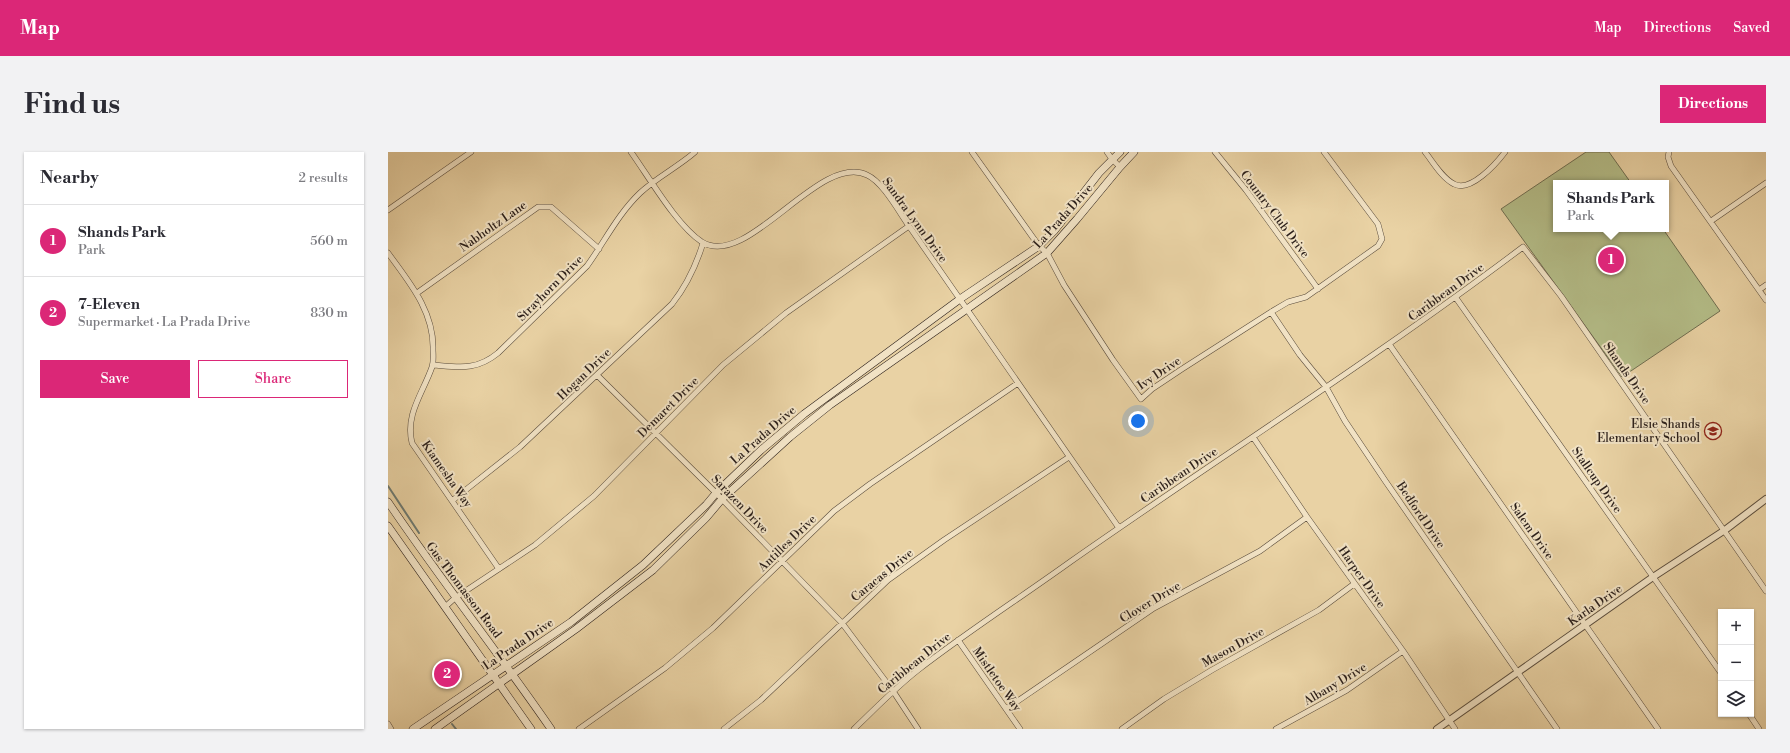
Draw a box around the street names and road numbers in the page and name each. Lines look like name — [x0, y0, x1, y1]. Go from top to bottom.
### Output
street label: Country Club Drive — [1237, 168, 1312, 261]
street label: Sandra Lynn Drive — [879, 175, 950, 266]
street label: La Prada Drive — [1030, 181, 1096, 252]
street label: Nabholtz Lane — [457, 198, 530, 255]
street label: Strayhorn Drive — [514, 252, 587, 325]
street label: Caribbean Drive — [1406, 260, 1487, 325]
street label: Shands Drive — [1600, 339, 1653, 407]
street label: Hogan Drive — [554, 345, 614, 404]
street label: Ivy Drive — [1135, 353, 1184, 393]
street label: Demaret Drive — [635, 374, 702, 441]
street label: La Prada Drive — [728, 403, 799, 468]
street label: Kiamesha Way — [418, 438, 475, 511]
street label: Caribbean Drive — [1138, 444, 1221, 507]
street label: Stallcup Drive — [1568, 444, 1625, 516]
street label: Sarazen Drive — [708, 472, 771, 537]
street label: Bedford Drive — [1392, 478, 1448, 551]
street label: Salem Drive — [1506, 500, 1557, 563]
street label: Antilles Drive — [754, 512, 820, 576]
street label: Gus Thomasson Road — [422, 539, 505, 642]
street label: Harper Drive — [1335, 543, 1389, 611]
street label: Caracas Drive — [848, 546, 917, 605]
street label: Clover Drive — [1117, 578, 1183, 626]
street label: Karla Drive — [1565, 581, 1625, 630]
street label: La Prada Drive — [480, 615, 556, 674]
street label: Mason Drive — [1199, 624, 1267, 671]
street label: Caribbean Drive — [875, 629, 954, 697]
street label: Mistletoe Way — [969, 644, 1024, 715]
street label: Albany Drive — [1300, 660, 1369, 710]

